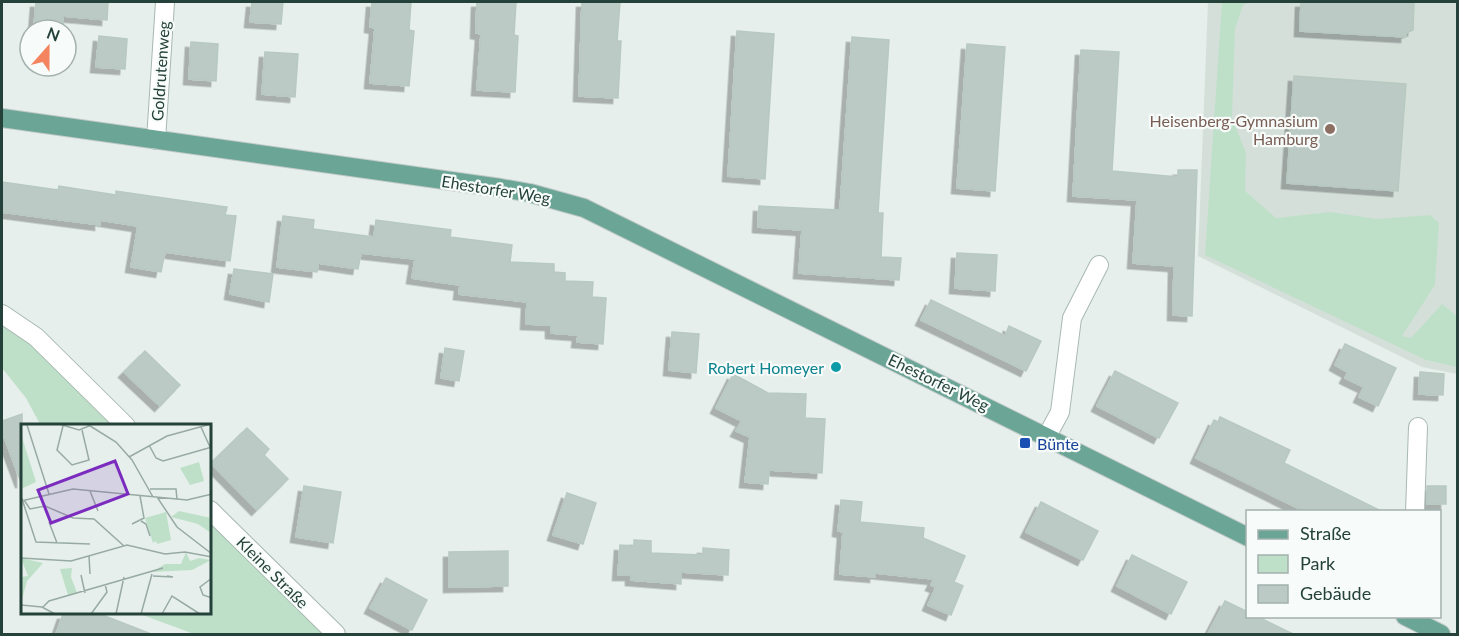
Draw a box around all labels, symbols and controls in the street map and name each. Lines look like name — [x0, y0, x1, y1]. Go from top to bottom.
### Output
north arrow — [18, 18, 78, 78]
street label: Goldrutenweg — [147, 20, 173, 122]
text: N — [44, 22, 63, 45]
place label: Heisenberg-Gymnasium Hamburg — [1150, 111, 1318, 148]
marker: Heisenberg-Gymnasium Hamburg — [1323, 122, 1337, 136]
street label: Ehestorfer Weg — [440, 171, 552, 207]
street label: Ehestorfer Weg — [886, 349, 992, 415]
place label: Robert Homeyer — [708, 358, 824, 377]
marker: Robert Homeyer — [829, 360, 843, 374]
inset map — [21, 424, 212, 615]
place label: Bünte — [1037, 434, 1079, 453]
marker: Bünte — [1018, 436, 1032, 450]
legend — [1246, 510, 1441, 618]
text: Straße — [1300, 522, 1351, 544]
street label: Kleine Straße — [233, 532, 313, 612]
text: Park — [1300, 552, 1336, 574]
text: Gebäude — [1300, 582, 1371, 604]

